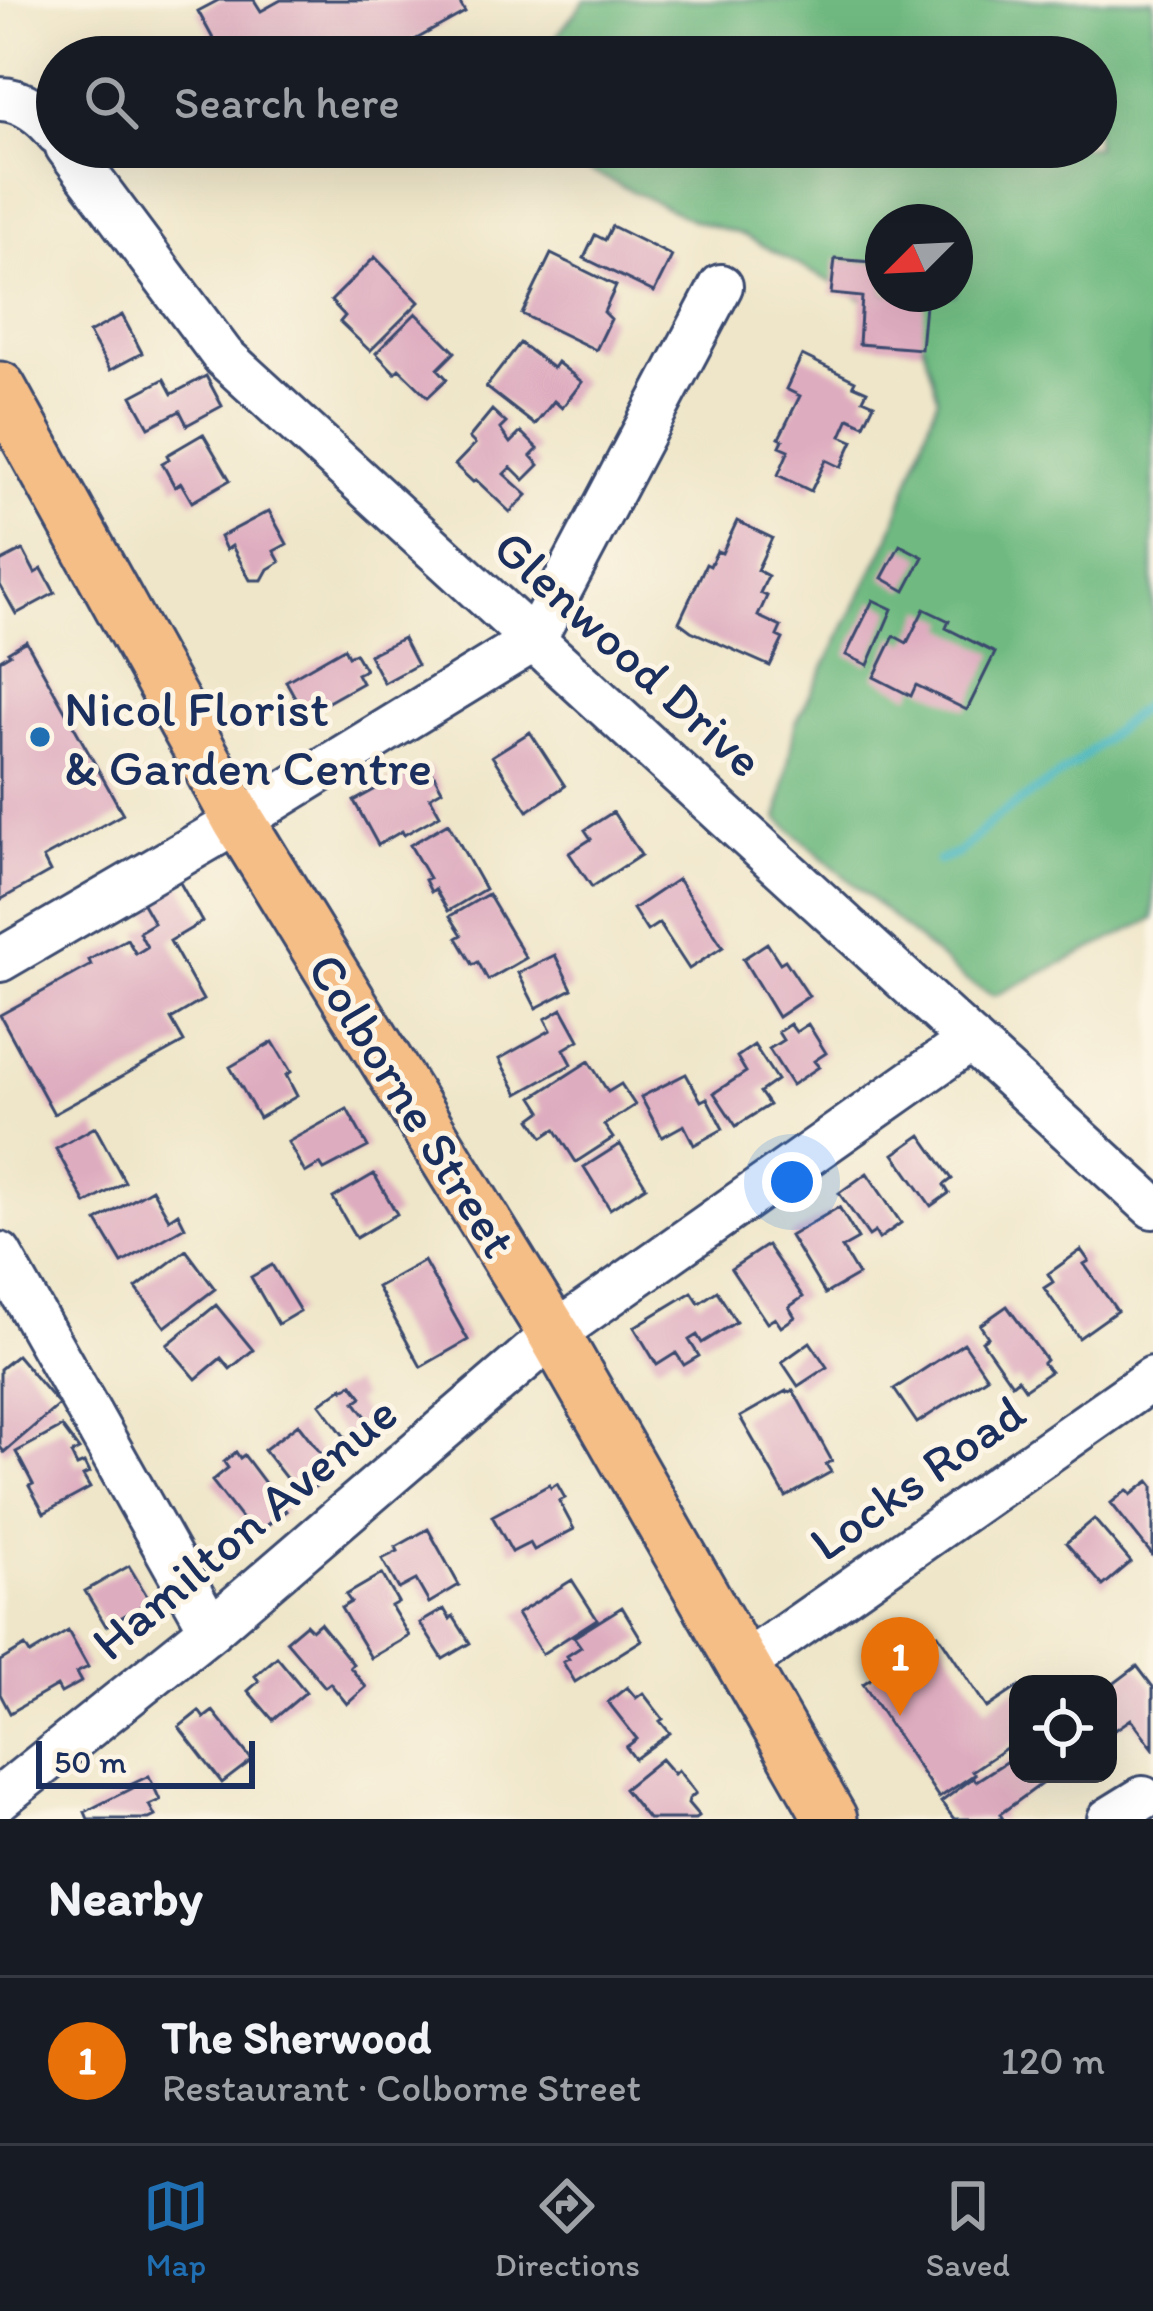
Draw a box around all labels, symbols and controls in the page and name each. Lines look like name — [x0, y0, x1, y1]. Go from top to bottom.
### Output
search box — [36, 36, 1117, 168]
icon: search — [78, 69, 144, 135]
text: Search here — [174, 75, 400, 129]
north arrow — [865, 204, 973, 312]
street label: Glenwood Drive — [481, 517, 776, 790]
place label: Nicol Florist & Garden Centre — [64, 678, 432, 798]
marker: Nicol Florist & Garden Centre — [27, 724, 53, 750]
street label: Colborne Street — [295, 942, 530, 1268]
your location — [762, 1152, 822, 1212]
street label: Locks Road — [798, 1381, 1037, 1574]
street label: Hamilton Avenue — [79, 1382, 409, 1673]
pin: 1 — [861, 1617, 939, 1716]
map controls — [1009, 1675, 1117, 1783]
button: locate — [1009, 1675, 1117, 1783]
scale bar — [36, 1735, 255, 1788]
text: 50 m — [54, 1742, 127, 1781]
text: Nearby — [48, 1867, 203, 1928]
text: The Sherwood — [162, 2010, 431, 2064]
text: 1 — [78, 2037, 96, 2084]
text: 120 m — [1001, 2037, 1105, 2084]
text: Restaurant · Colborne Street — [162, 2064, 641, 2111]
tab: Map — [143, 2173, 209, 2284]
tab: Directions — [495, 2173, 640, 2284]
tab: Saved — [926, 2173, 1010, 2284]

